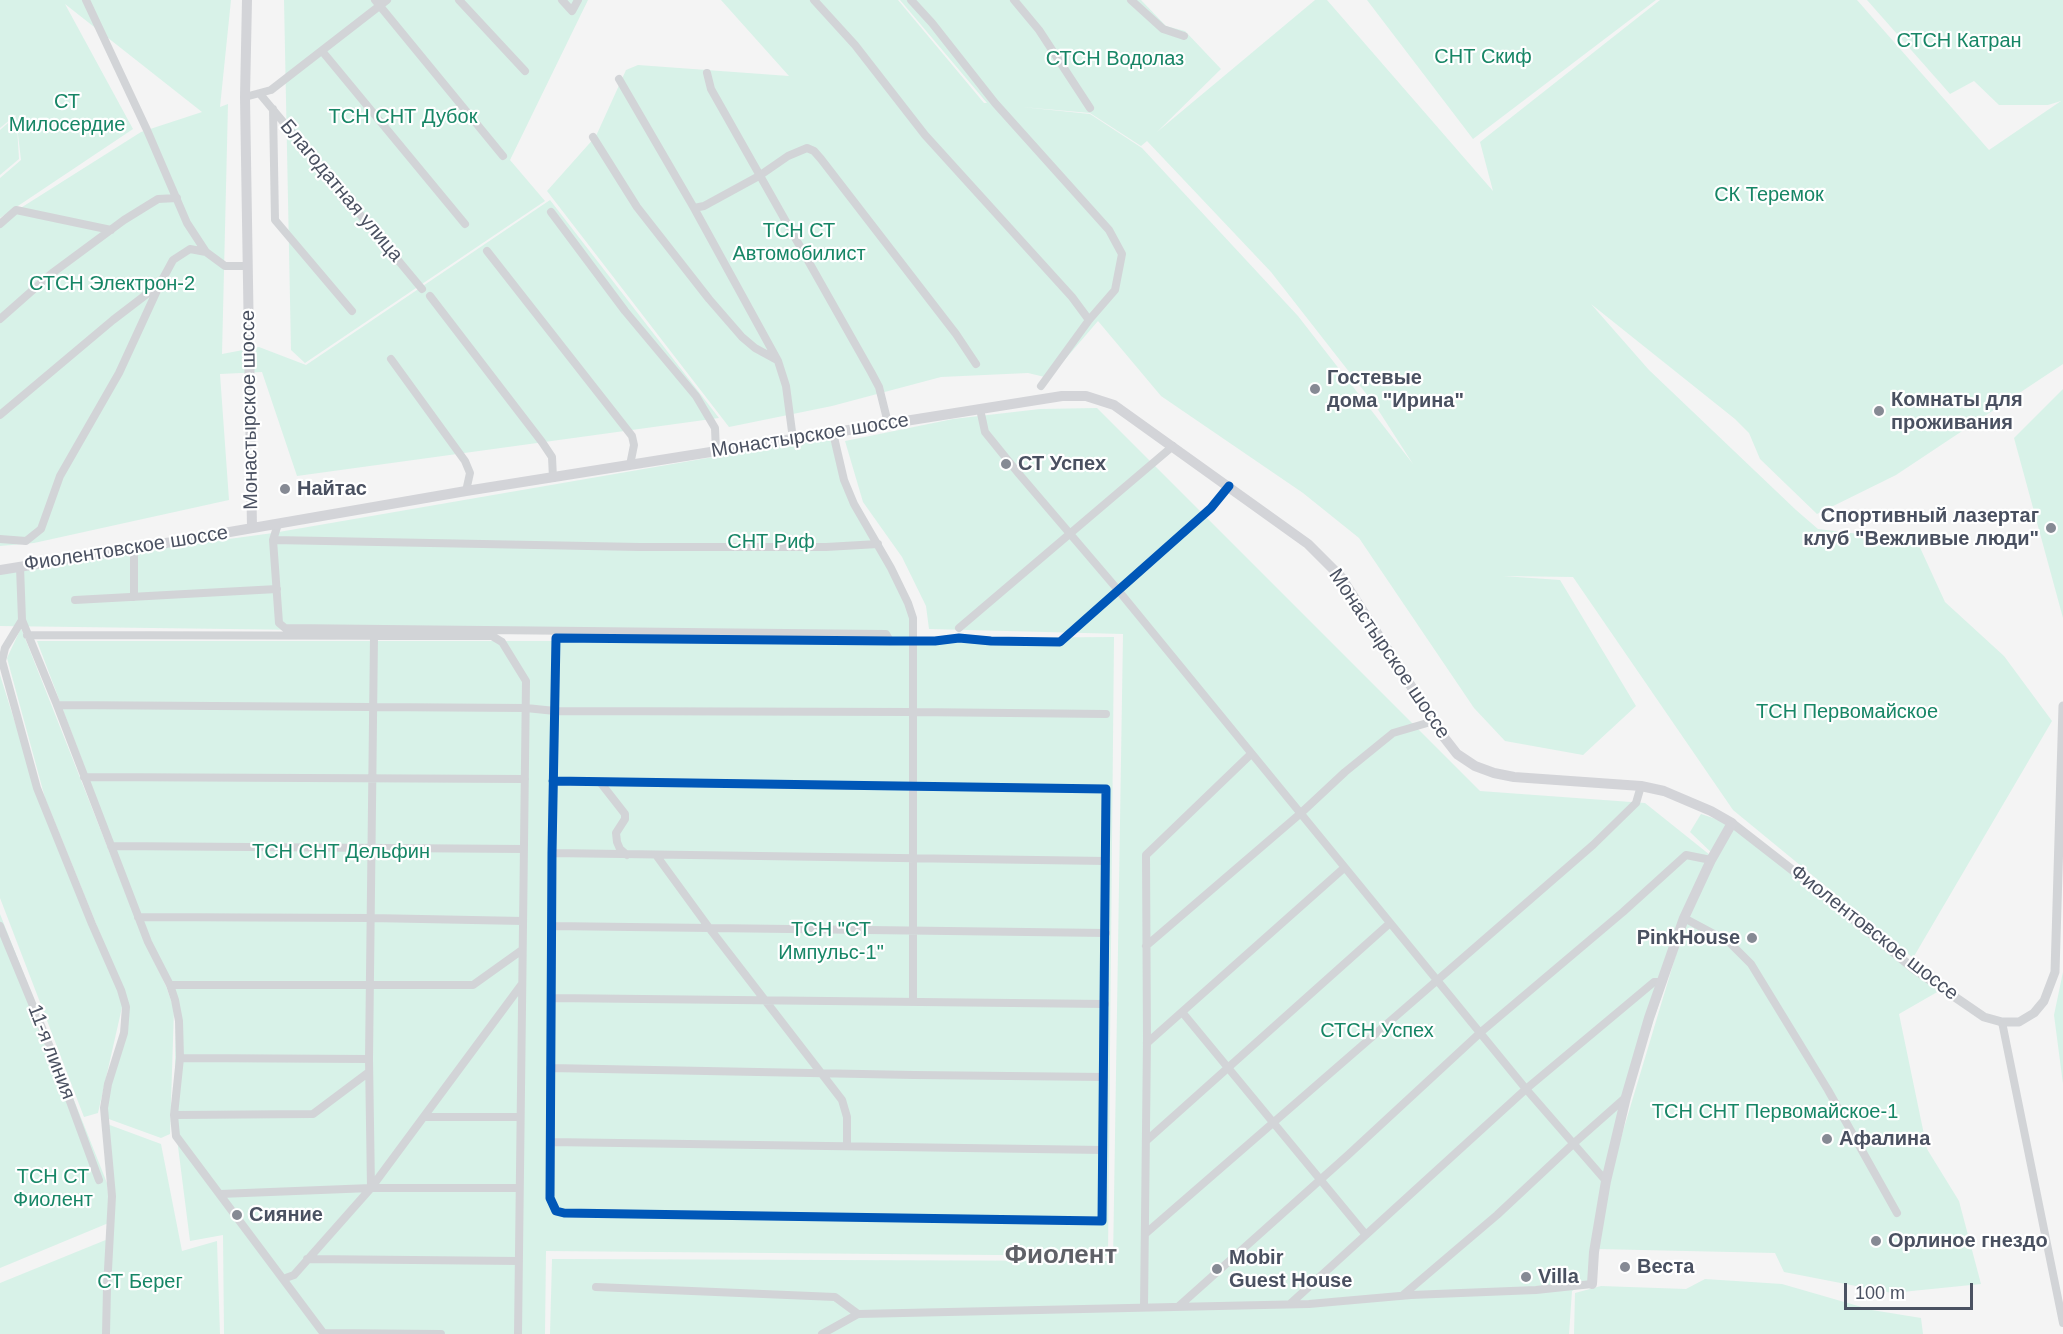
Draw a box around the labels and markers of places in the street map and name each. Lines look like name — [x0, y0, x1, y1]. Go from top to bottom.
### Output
place label: Гостевые дома "Ирина" — [1327, 366, 1464, 413]
marker: Гостевые дома "Ирина" — [1308, 382, 1322, 396]
place label: Комнаты для проживания — [1891, 388, 2023, 435]
marker: Комнаты для проживания — [1872, 404, 1886, 418]
place label: СТ Успех — [1018, 452, 1106, 476]
marker: СТ Успех — [999, 457, 1013, 471]
place label: Найтас — [297, 477, 367, 501]
marker: Найтас — [278, 482, 292, 496]
place label: Спортивный лазертаг клуб "Вежливые люди" — [1803, 504, 2039, 551]
marker: Спортивный лазертаг клуб "Вежливые люди" — [2044, 521, 2058, 535]
place label: PinkHouse — [1637, 926, 1740, 950]
marker: PinkHouse — [1745, 931, 1759, 945]
place label: Афалина — [1839, 1127, 1930, 1151]
marker: Афалина — [1820, 1132, 1834, 1146]
place label: Сияние — [249, 1203, 323, 1227]
marker: Сияние — [230, 1208, 244, 1222]
place label: Орлиное гнездо — [1888, 1229, 2048, 1253]
marker: Орлиное гнездо — [1869, 1234, 1883, 1248]
place label: Mobir Guest House — [1229, 1246, 1352, 1293]
place label: Веста — [1637, 1255, 1694, 1279]
marker: Веста — [1618, 1260, 1632, 1274]
marker: Mobir Guest House — [1210, 1262, 1224, 1276]
place label: Villa — [1538, 1265, 1579, 1289]
marker: Villa — [1519, 1270, 1533, 1284]

